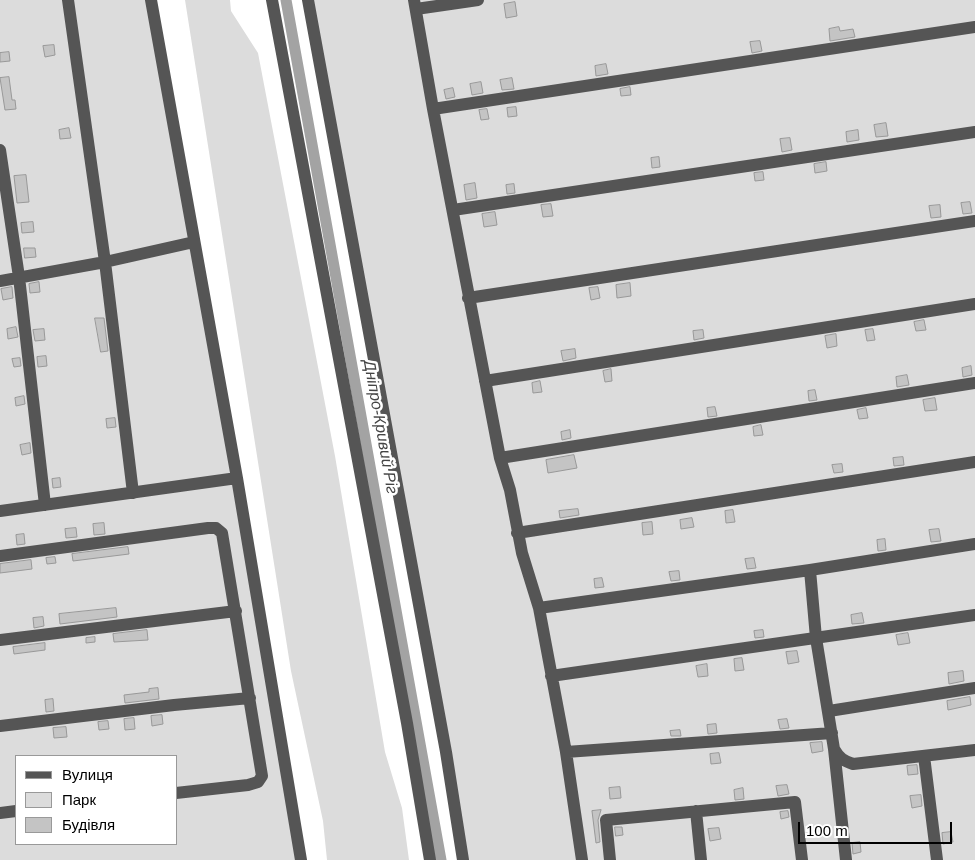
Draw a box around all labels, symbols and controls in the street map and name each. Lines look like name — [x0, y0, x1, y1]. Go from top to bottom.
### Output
water label: Дніпро-Кривий Ріг — [359, 359, 401, 495]
legend — [15, 755, 178, 845]
text: Вулиця — [62, 766, 113, 783]
text: Парк — [62, 791, 96, 808]
scale bar — [800, 812, 954, 844]
text: Будівля — [62, 816, 115, 833]
text: 100 m — [806, 822, 848, 839]

